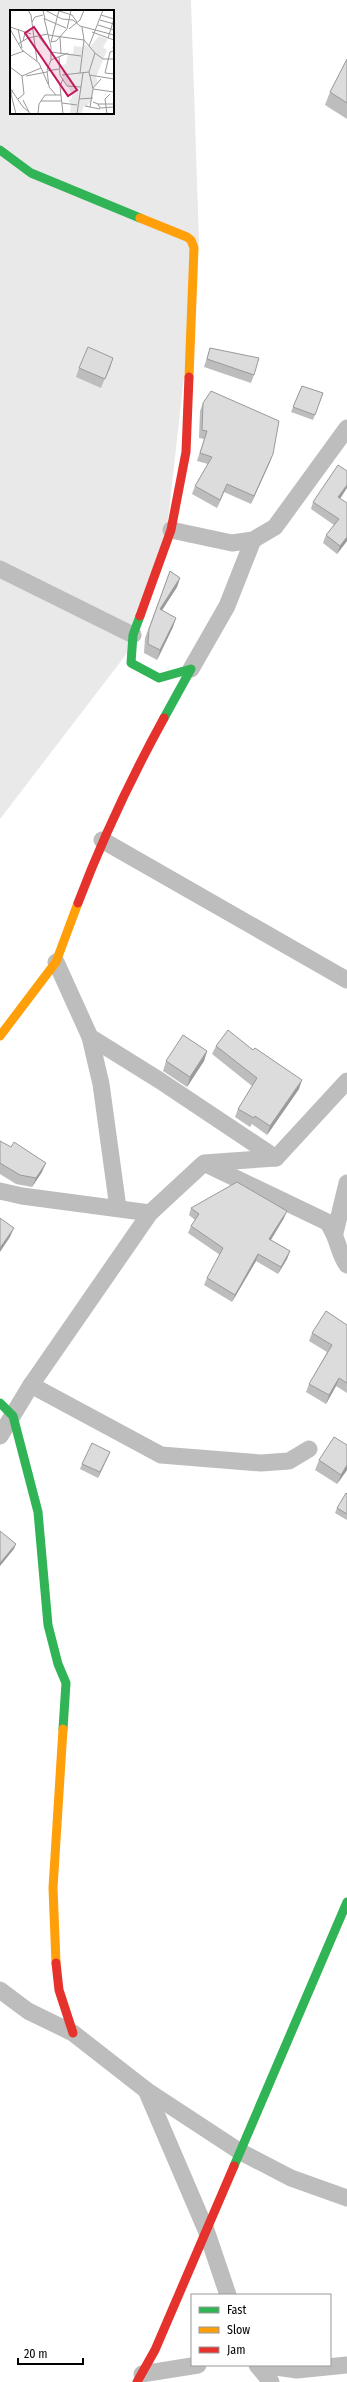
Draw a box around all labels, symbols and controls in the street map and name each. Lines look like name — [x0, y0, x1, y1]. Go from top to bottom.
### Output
inset map — [10, 10, 114, 114]
legend — [191, 2294, 331, 2366]
text: Fast — [227, 2303, 246, 2317]
text: Slow — [227, 2323, 250, 2337]
scale bar — [18, 2340, 83, 2366]
text: Jam — [227, 2343, 245, 2357]
text: 20 m — [24, 2347, 48, 2361]

